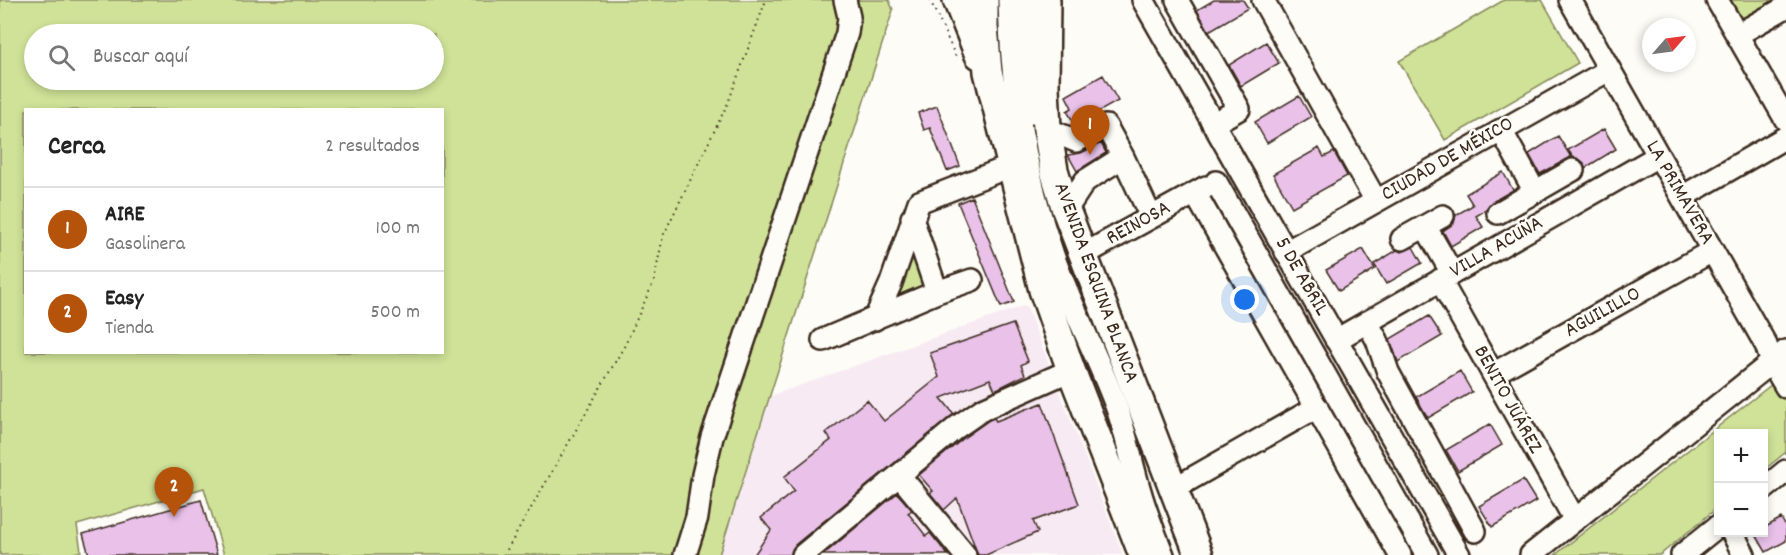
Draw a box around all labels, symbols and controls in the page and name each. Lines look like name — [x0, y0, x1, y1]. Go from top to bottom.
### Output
north arrow — [1642, 18, 1696, 72]
search box — [24, 24, 444, 90]
icon: search — [45, 41, 78, 74]
text: Buscar aquí — [93, 42, 188, 73]
pin: 1 — [1070, 106, 1110, 155]
street label: CIUDAD DE MÉXICO — [1376, 110, 1520, 210]
text: Cerca — [48, 129, 105, 166]
text: 2 resultados — [325, 133, 420, 161]
street label: LA PRIMAVERA — [1637, 135, 1721, 251]
street label: AVENIDA ESQUINA BLANCA — [1045, 178, 1145, 388]
street label: REINOSA — [1101, 194, 1177, 254]
text: AIRE — [105, 200, 145, 231]
street label: VILLA ACUÑA — [1445, 209, 1549, 287]
text: 1 — [65, 215, 70, 243]
text: 100 m — [376, 215, 420, 243]
text: Gasolinera — [105, 231, 185, 259]
street label: 5 DE ABRIL — [1266, 232, 1336, 322]
street label: AGUILILLO — [1559, 280, 1647, 346]
text: Easy — [105, 284, 143, 315]
your location — [1230, 285, 1259, 314]
text: 2 — [63, 299, 72, 327]
text: 500 m — [371, 299, 420, 327]
text: Tienda — [105, 315, 153, 343]
street label: BENITO JUÁREZ — [1465, 341, 1549, 460]
map controls — [1714, 429, 1768, 537]
button: + — [1714, 429, 1768, 483]
pin: 2 — [154, 468, 194, 517]
button: − — [1714, 483, 1768, 537]

